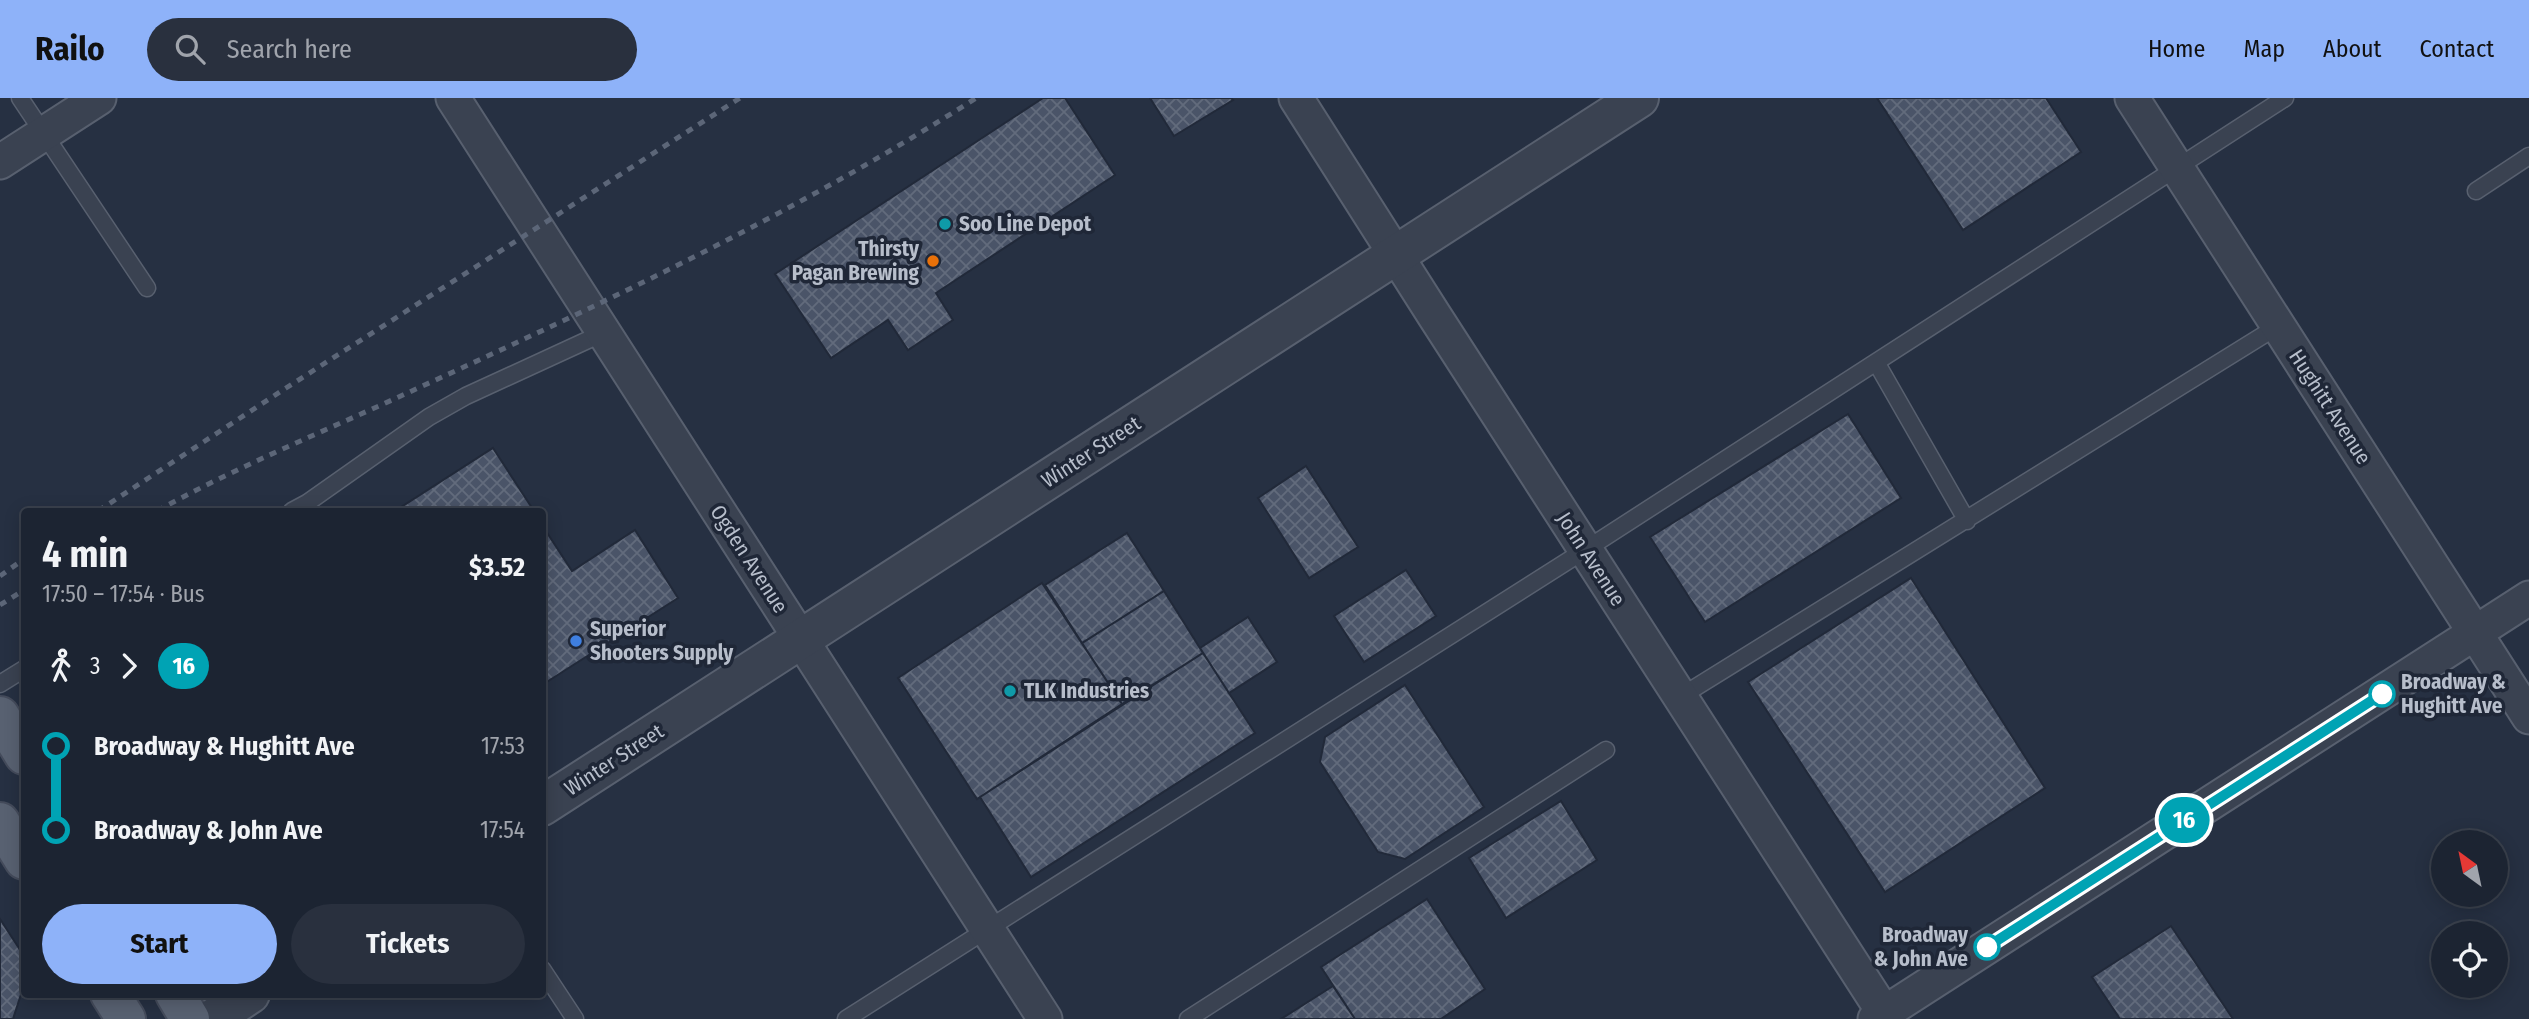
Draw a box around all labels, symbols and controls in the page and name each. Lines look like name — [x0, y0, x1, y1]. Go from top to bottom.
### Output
search box — [147, 18, 637, 81]
text: Railo — [35, 29, 105, 69]
icon: search — [171, 30, 209, 68]
text: Search here — [227, 34, 352, 65]
text: Home — [2148, 35, 2205, 63]
text: Map — [2243, 35, 2285, 63]
text: About — [2323, 35, 2381, 63]
text: Contact — [2419, 35, 2494, 63]
place label: Soo Line Depot — [959, 211, 1092, 237]
marker: Soo Line Depot — [937, 216, 953, 232]
place label: Thirsty Pagan Brewing — [792, 236, 920, 286]
marker: Thirsty Pagan Brewing — [925, 253, 941, 269]
street label: Hughitt Avenue — [2283, 345, 2377, 469]
street label: Winter Street — [1037, 410, 1146, 494]
street label: Ogden Avenue — [704, 500, 794, 618]
street label: John Avenue — [1551, 507, 1631, 611]
text: 4 min — [42, 531, 128, 577]
text: $3.52 — [469, 552, 525, 583]
text: 17:50 – 17:54 · Bus — [42, 580, 205, 608]
place label: Superior Shooters Supply — [590, 616, 734, 666]
marker: Superior Shooters Supply — [568, 633, 584, 649]
icon: walk — [42, 647, 80, 685]
icon: forward — [110, 647, 148, 685]
text: 3 — [90, 652, 100, 680]
text: 16 — [172, 652, 195, 680]
place label: Broadway & Hughitt Ave — [2401, 669, 2506, 719]
place label: TLK Industries — [1024, 678, 1149, 704]
marker: Broadway & Hughitt Ave — [2369, 681, 2395, 707]
marker: TLK Industries — [1002, 683, 1018, 699]
street label: Winter Street — [560, 718, 669, 802]
text: Broadway & Hughitt Ave — [94, 731, 355, 762]
text: 17:53 — [481, 732, 525, 760]
line badge: 16 — [2152, 797, 2216, 843]
text: 16 — [2173, 806, 2195, 834]
text: Broadway & John Ave — [94, 815, 323, 846]
text: 17:54 — [480, 816, 525, 844]
north arrow — [2431, 830, 2508, 906]
map controls — [2431, 830, 2508, 998]
button: Start — [42, 904, 277, 984]
button: Tickets — [291, 904, 525, 984]
button: locate — [2431, 921, 2508, 998]
place label: Broadway & John Ave — [1874, 922, 1969, 972]
marker: Broadway & John Ave — [1974, 934, 2000, 960]

